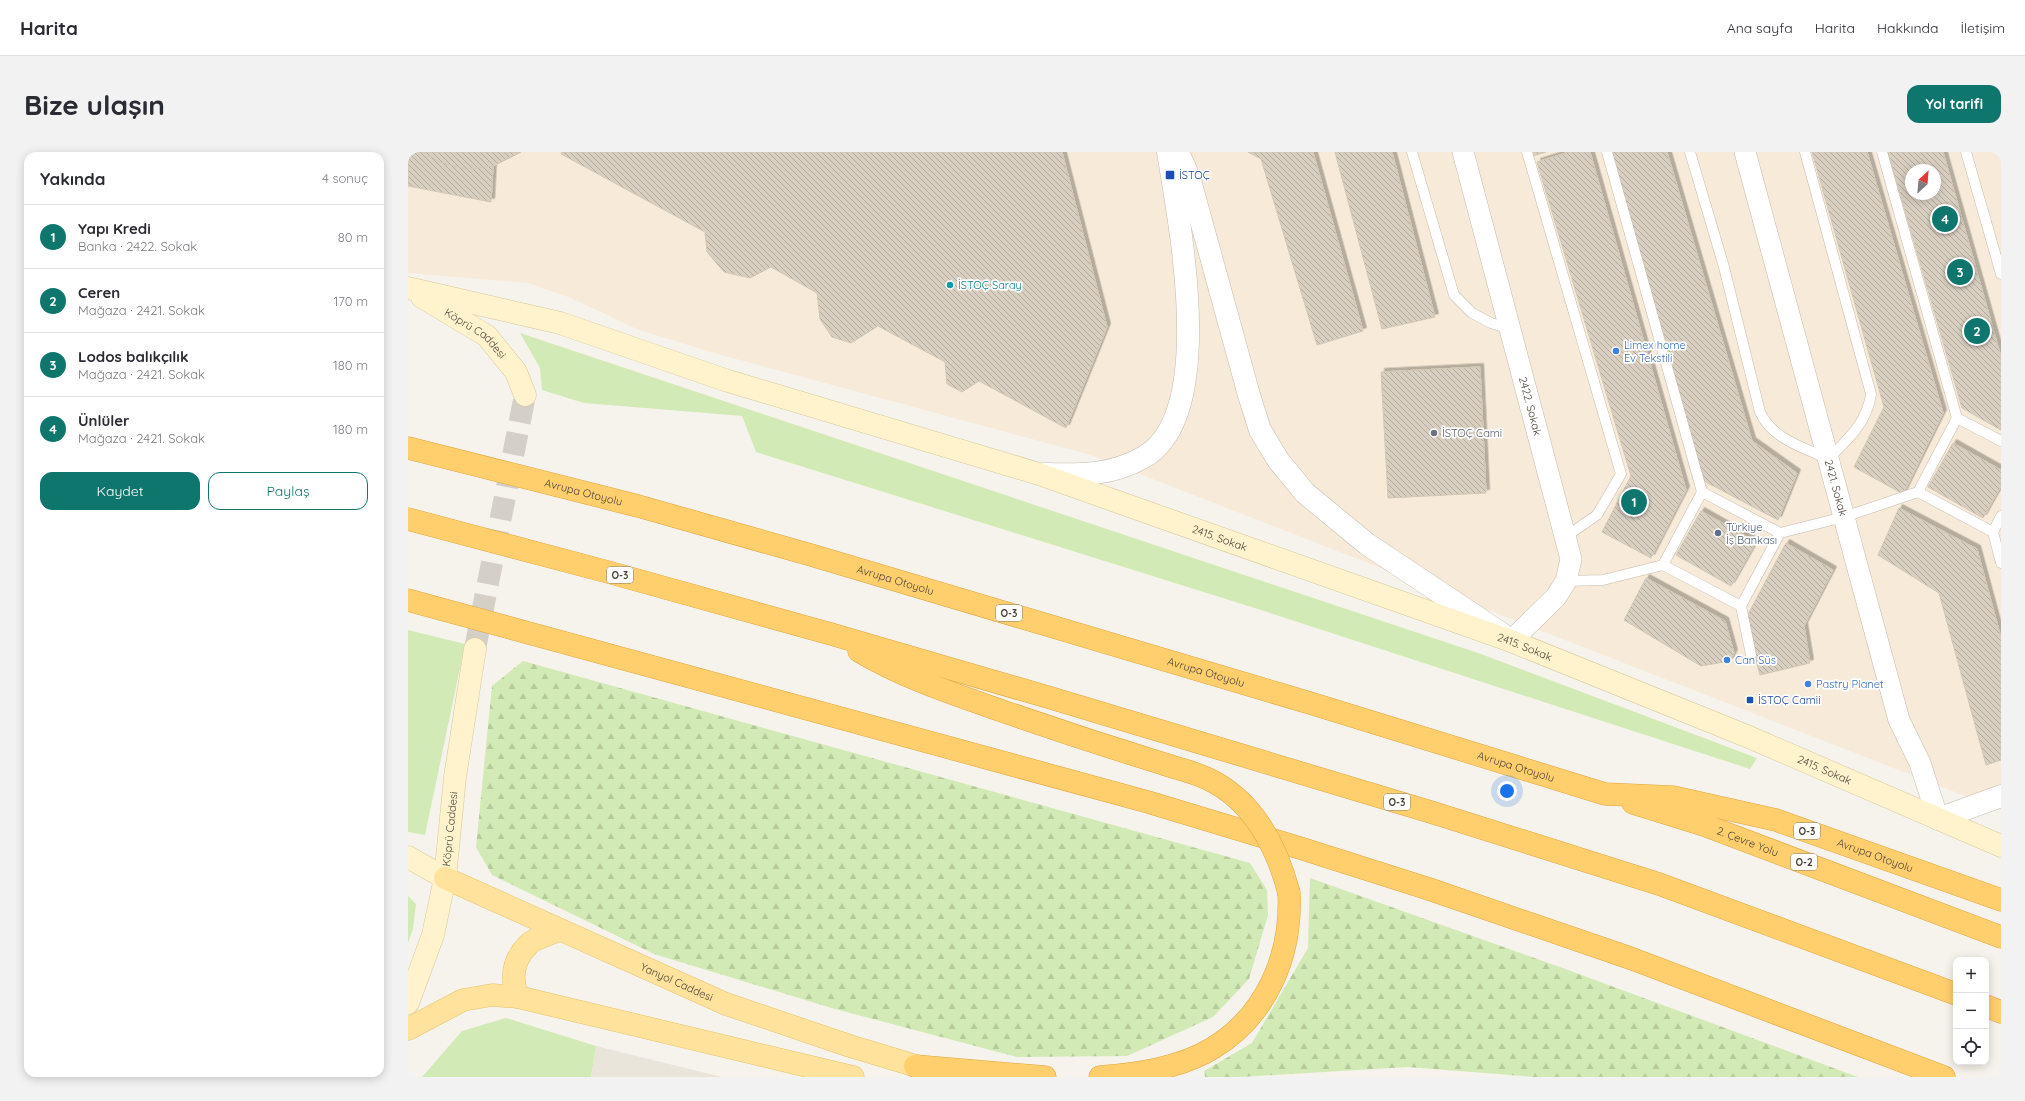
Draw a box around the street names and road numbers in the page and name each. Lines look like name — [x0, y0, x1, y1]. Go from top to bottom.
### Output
street label: Köprü Caddesi — [442, 305, 509, 361]
street label: 2422. Sokak — [1516, 375, 1545, 437]
street label: 2421. Sokak — [1822, 458, 1850, 518]
street label: Avrupa Otoyolu — [543, 476, 624, 509]
street label: 2415. Sokak — [1190, 522, 1249, 554]
street label: Avrupa Otoyolu — [855, 562, 936, 598]
road number: O-3 — [607, 567, 633, 583]
road number: O-3 — [996, 605, 1022, 621]
street label: 2415. Sokak — [1496, 630, 1554, 664]
street label: Avrupa Otoyolu — [1166, 654, 1246, 690]
street label: Avrupa Otoyolu — [1476, 748, 1556, 785]
street label: 2415. Sokak — [1795, 752, 1854, 788]
street label: Köprü Caddesi — [439, 791, 461, 867]
road number: O-3 — [1384, 794, 1410, 810]
road number: O-3 — [1794, 823, 1820, 839]
street label: 2. Çevre Yolu — [1715, 824, 1780, 859]
street label: Avrupa Otoyolu — [1835, 835, 1915, 875]
road number: O-2 — [1791, 854, 1817, 870]
street label: Yanyol Caddesi — [638, 960, 715, 1004]

